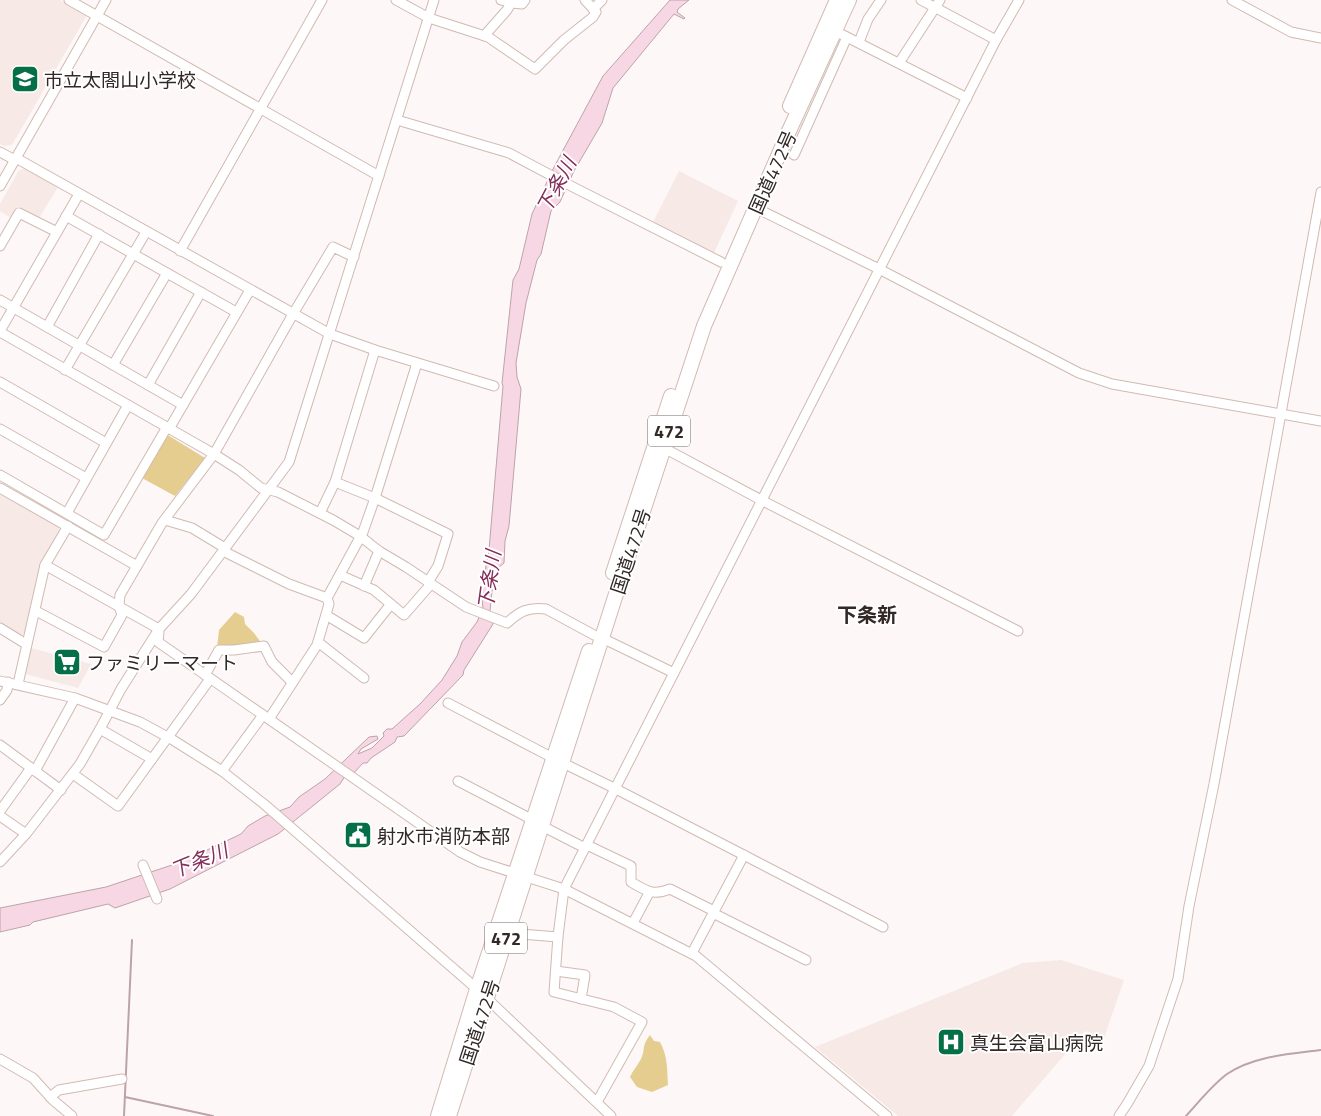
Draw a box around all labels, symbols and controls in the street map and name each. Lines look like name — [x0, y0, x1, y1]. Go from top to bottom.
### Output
school or university icon: 市立太閤山小学校 — [10, 64, 40, 94]
place label: 市立太閤山小学校 — [44, 65, 196, 94]
street label: 国道472号 — [741, 125, 803, 219]
water label: 下条川 — [528, 149, 585, 219]
road number: 472 — [648, 416, 690, 446]
street label: 国道472号 — [602, 504, 658, 598]
water label: 下条川 — [469, 546, 509, 612]
district label: 下条新 — [837, 599, 897, 630]
supermarket icon: ファミリーマート — [52, 647, 82, 677]
place label: ファミリーマート — [86, 648, 238, 677]
public building icon: 射水市消防本部 — [343, 820, 373, 850]
place label: 射水市消防本部 — [377, 821, 510, 850]
water label: 下条川 — [165, 834, 234, 886]
road number: 472 — [485, 922, 527, 954]
street label: 国道472号 — [451, 975, 507, 1069]
hospital icon: 真生会富山病院 — [936, 1027, 966, 1057]
place label: 真生会富山病院 — [970, 1028, 1103, 1057]

